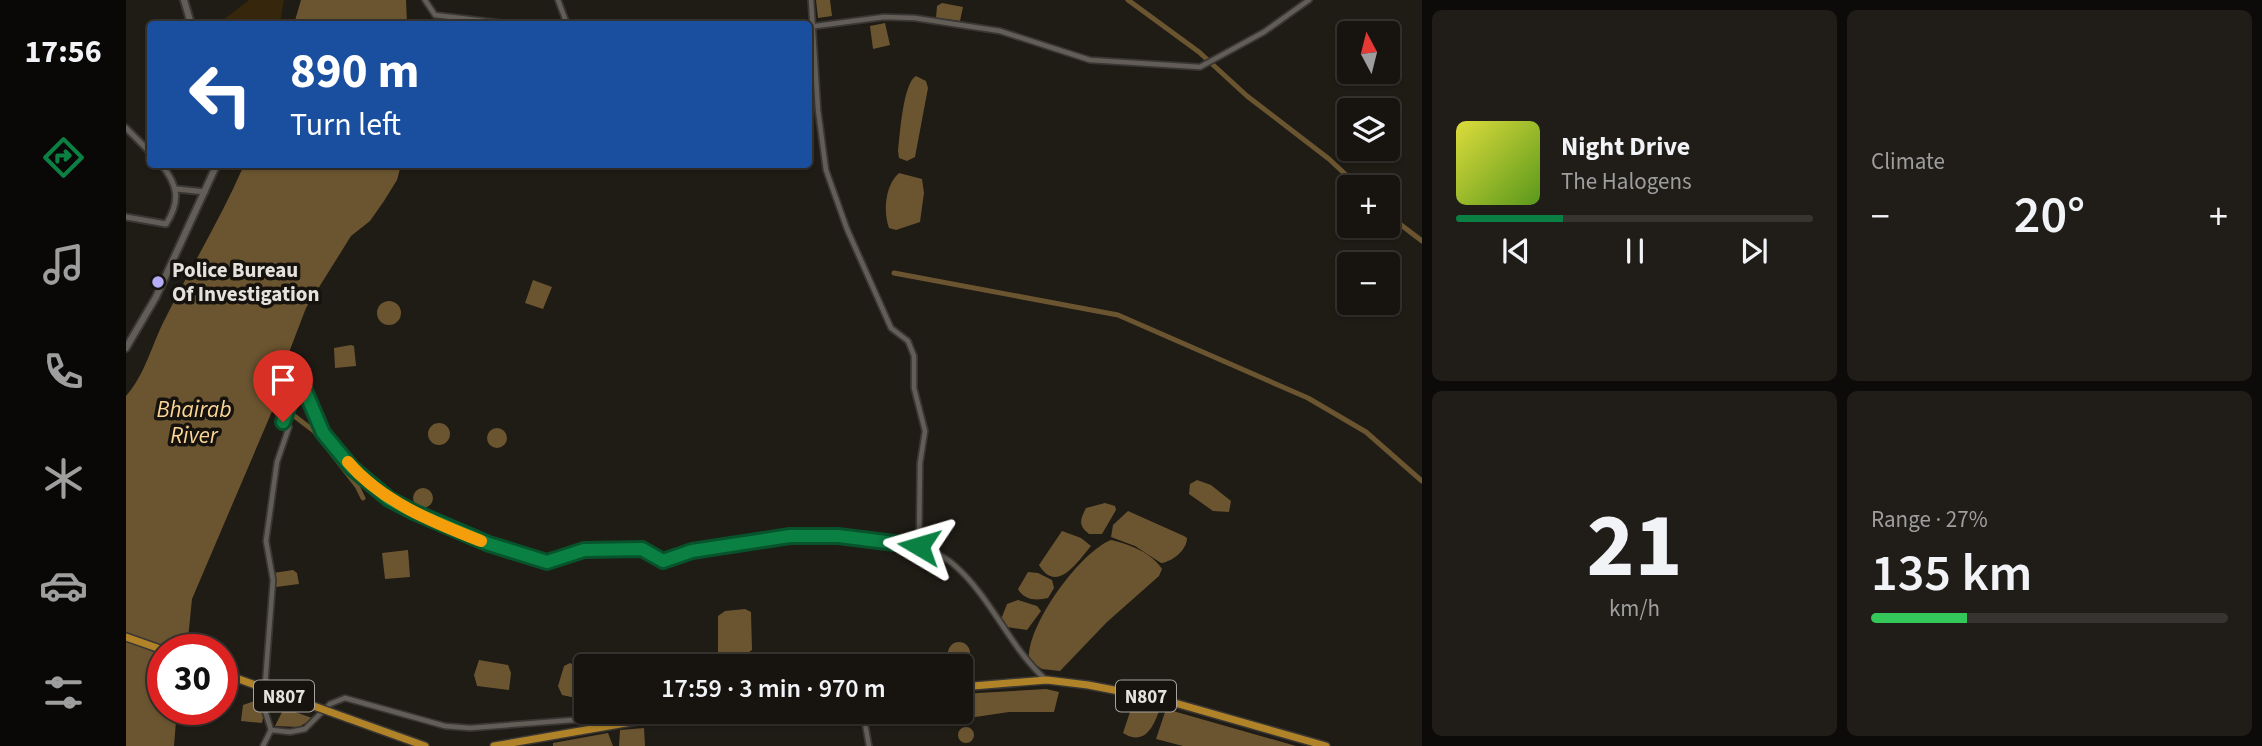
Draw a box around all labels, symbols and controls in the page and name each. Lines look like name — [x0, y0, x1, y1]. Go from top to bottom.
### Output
north arrow — [1337, 21, 1400, 84]
map controls — [1337, 21, 1400, 315]
text: 17:56 — [24, 29, 102, 75]
text: 890 m — [290, 37, 419, 107]
icon: left — [175, 49, 266, 140]
button: layers — [1337, 98, 1400, 161]
text: Turn left — [290, 102, 401, 148]
text: Night Drive — [1561, 128, 1690, 165]
icon: directions — [39, 133, 88, 182]
text: Climate — [1871, 145, 1945, 178]
text: The Halogens — [1561, 165, 1692, 198]
button: + — [1337, 175, 1400, 238]
text: 20° — [2014, 179, 2085, 253]
text: − — [1871, 190, 1890, 244]
text: + — [2209, 190, 2228, 244]
icon: previous — [1497, 232, 1535, 270]
icon: pause — [1616, 232, 1654, 270]
icon: next — [1735, 232, 1773, 270]
icon: music — [39, 240, 88, 289]
button: − — [1337, 252, 1400, 315]
place label: Police Bureau Of Investigation — [172, 255, 319, 309]
marker: Police Bureau Of Investigation — [150, 274, 166, 290]
icon: phone — [39, 347, 88, 396]
pin — [253, 350, 313, 422]
icon: arrive — [264, 361, 302, 399]
water label: Bhairab River — [156, 393, 232, 452]
icon: climate — [39, 454, 88, 503]
text: 21 — [1586, 482, 1683, 611]
text: Range · 27% — [1871, 503, 1988, 536]
position arrow — [882, 509, 956, 583]
text: 135 km — [1871, 537, 2032, 611]
icon: car — [39, 561, 88, 610]
text: km/h — [1609, 592, 1660, 625]
speed limit sign: 30 — [147, 634, 238, 725]
icon: filters — [39, 668, 88, 717]
text: 17:59 · 3 min · 970 m — [661, 670, 886, 707]
road number: N807 — [254, 680, 314, 712]
road number: N807 — [1116, 680, 1176, 712]

